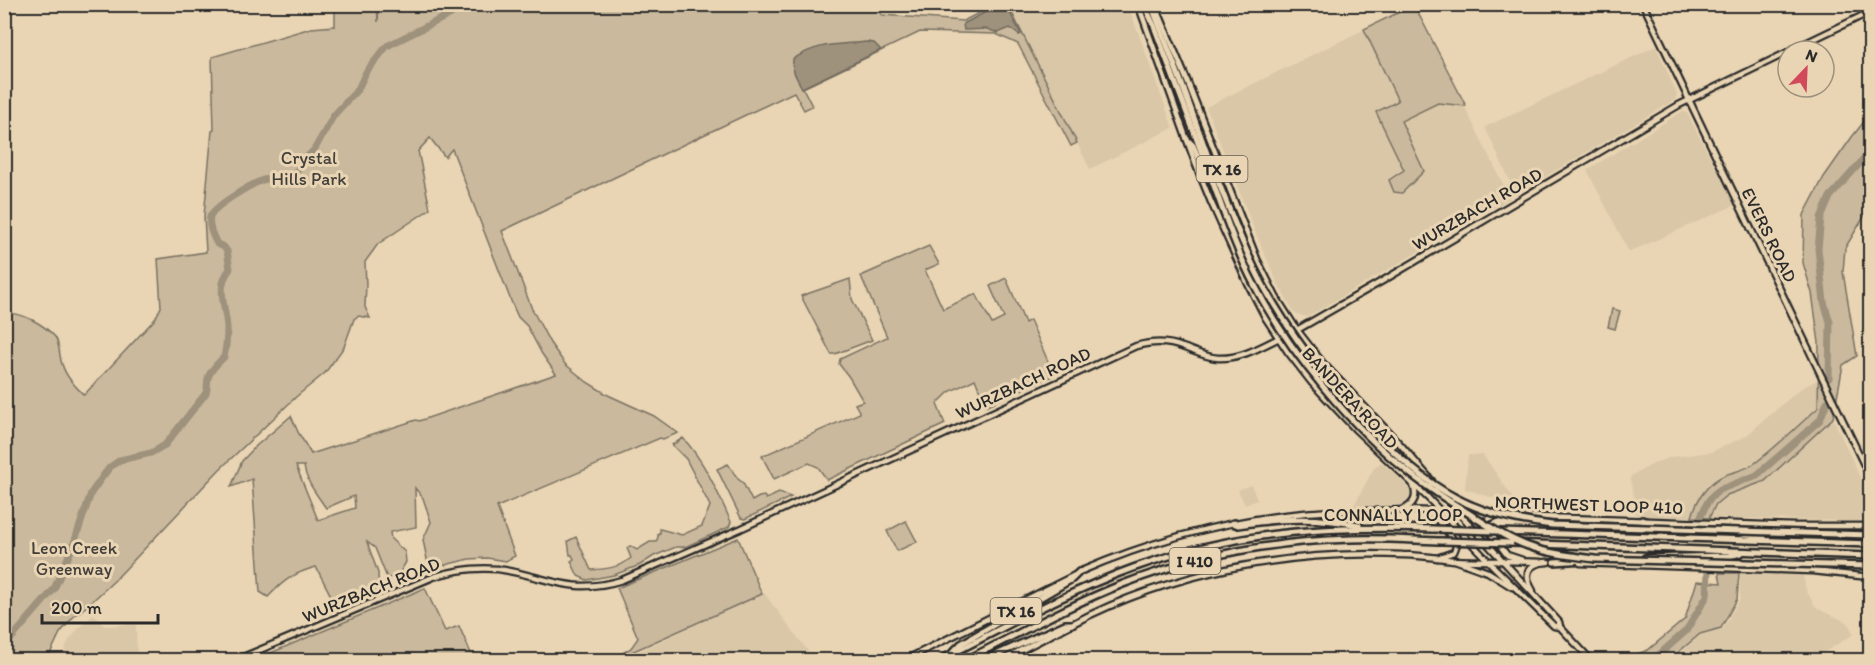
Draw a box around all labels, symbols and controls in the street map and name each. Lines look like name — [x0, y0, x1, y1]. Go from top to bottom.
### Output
north arrow — [1776, 39, 1836, 99]
text: N — [1803, 45, 1820, 67]
park label: Crystal Hills Park — [272, 147, 346, 190]
road number: TX 16 — [1196, 156, 1248, 182]
street label: WURZBACH ROAD — [1408, 163, 1546, 255]
street label: EVERS ROAD — [1737, 184, 1801, 286]
street label: WURZBACH ROAD — [952, 342, 1094, 424]
street label: BANDERA ROAD — [1297, 342, 1403, 454]
street label: NORTHWEST LOOP 410 — [1494, 491, 1684, 519]
street label: CONNALLY LOOP — [1324, 504, 1462, 526]
park label: Leon Creek Greenway — [31, 537, 118, 580]
road number: I 410 — [1170, 548, 1220, 574]
street label: WURZBACH ROAD — [299, 552, 443, 628]
scale bar — [42, 587, 158, 625]
text: 200 m — [51, 597, 102, 619]
road number: TX 16 — [990, 598, 1042, 624]

